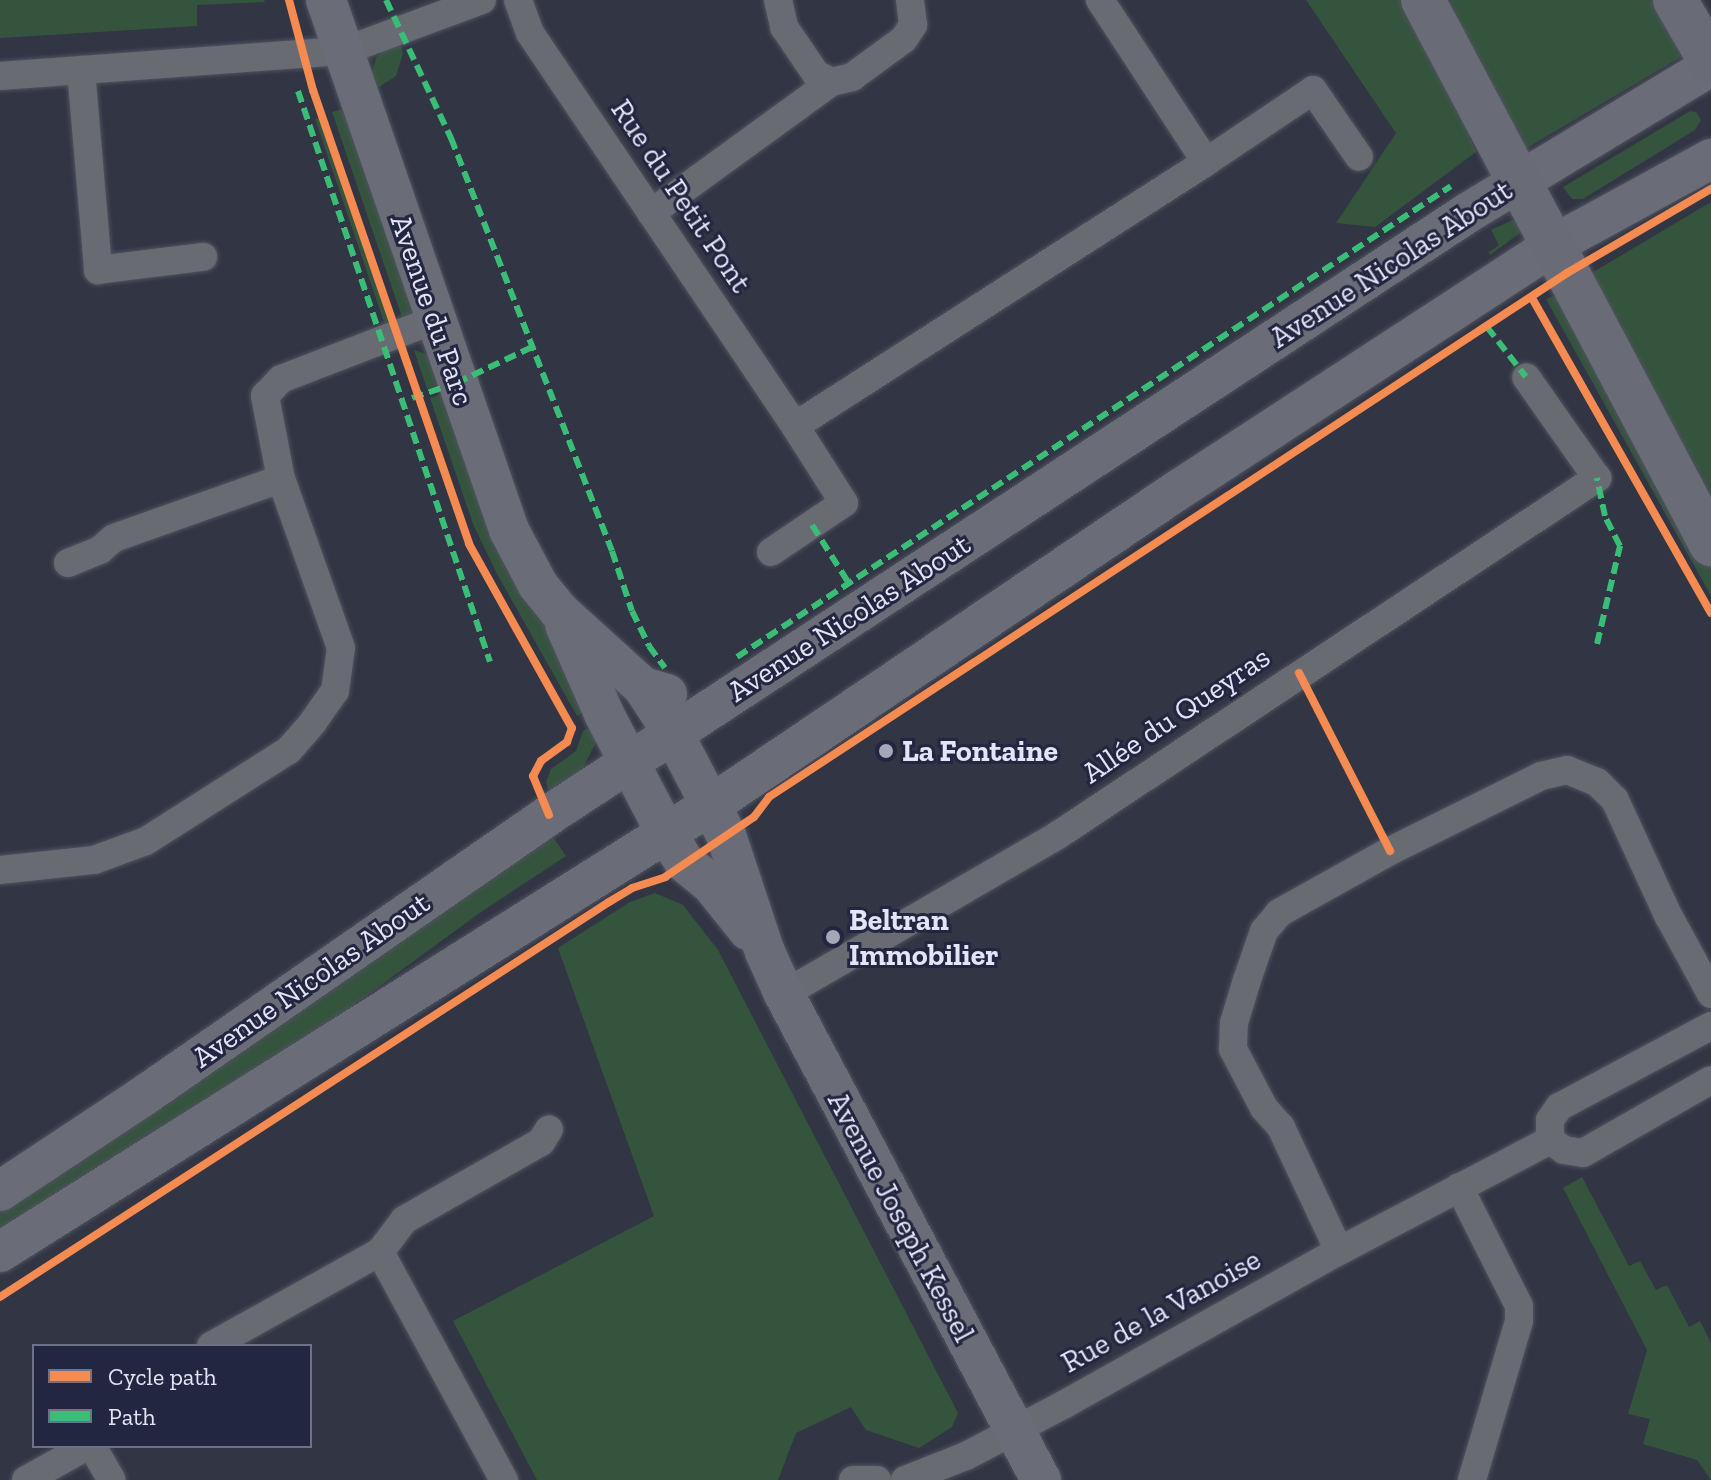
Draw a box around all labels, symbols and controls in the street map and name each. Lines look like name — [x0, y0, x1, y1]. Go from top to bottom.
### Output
street label: Rue du Petit Pont — [603, 93, 759, 299]
street label: Avenue Nicolas About — [1263, 172, 1519, 356]
street label: Avenue du Parc — [382, 210, 482, 410]
street label: Avenue Nicolas About — [721, 526, 977, 710]
street label: Allée du Queyras — [1075, 639, 1277, 791]
place label: La Fontaine — [902, 733, 1058, 769]
marker: La Fontaine — [877, 742, 895, 760]
street label: Avenue Nicolas About — [185, 884, 437, 1076]
place label: Beltran Immobilier — [849, 902, 998, 972]
marker: Beltran Immobilier — [824, 928, 842, 946]
street label: Avenue Joseph Kessel — [820, 1086, 982, 1348]
street label: Rue de la Vanoise — [1055, 1241, 1267, 1381]
legend — [32, 1344, 312, 1448]
text: Cycle path — [108, 1362, 217, 1391]
text: Path — [108, 1402, 156, 1431]

